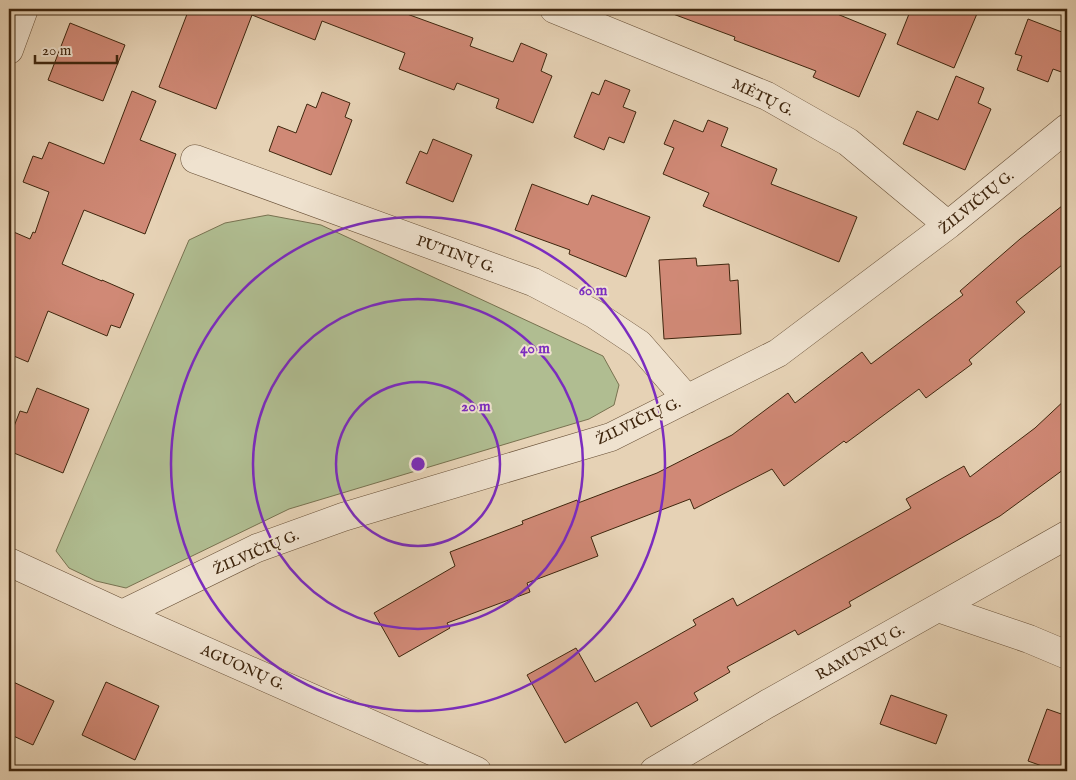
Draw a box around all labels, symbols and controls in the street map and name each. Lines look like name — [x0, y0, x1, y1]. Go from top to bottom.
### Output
scale bar — [35, 32, 118, 64]
text: 20 m — [42, 41, 72, 60]
street label: MĖTŲ G. — [729, 74, 797, 121]
street label: ŽILVIČIŲ G. — [935, 166, 1018, 239]
street label: PUTINŲ G. — [414, 231, 498, 278]
text: 60 m — [579, 281, 608, 300]
text: 40 m — [520, 339, 550, 358]
street label: ŽILVIČIŲ G. — [593, 394, 684, 449]
text: 20 m — [461, 397, 491, 416]
centre of rings — [409, 455, 427, 473]
street label: ŽILVIČIŲ G. — [210, 526, 302, 579]
street label: RAMUNIŲ G. — [813, 620, 908, 685]
street label: AGUONŲ G. — [197, 640, 288, 695]

